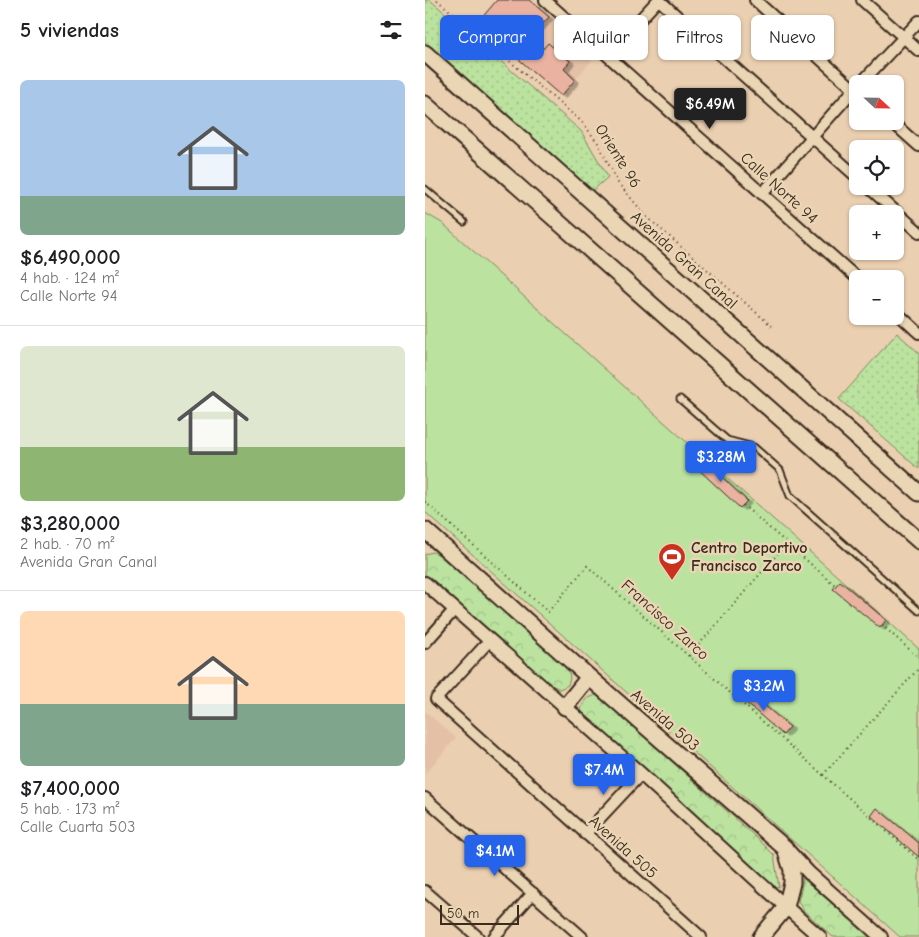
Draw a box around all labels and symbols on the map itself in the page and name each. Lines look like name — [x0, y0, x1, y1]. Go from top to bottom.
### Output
north arrow — [849, 75, 904, 130]
pin: $6.49M — [669, 88, 751, 130]
street label: Oriente 96 — [591, 121, 645, 191]
street label: Calle Norte 94 — [737, 149, 821, 227]
street label: Avenida Gran Canal — [627, 208, 741, 312]
pin: $3.28M — [680, 440, 762, 483]
place label: Centro Deportivo Francisco Zarco — [691, 539, 807, 575]
sports icon: Centro Deportivo Francisco Zarco — [657, 542, 687, 581]
street label: Francisco Zarco — [618, 576, 712, 664]
pin: $3.2M — [729, 670, 799, 712]
street label: Avenida 503 — [627, 685, 703, 755]
pin: $7.4M — [569, 754, 639, 796]
street label: Avenida 505 — [585, 812, 661, 882]
pin: $4.1M — [460, 834, 530, 877]
scale bar — [440, 902, 519, 925]

